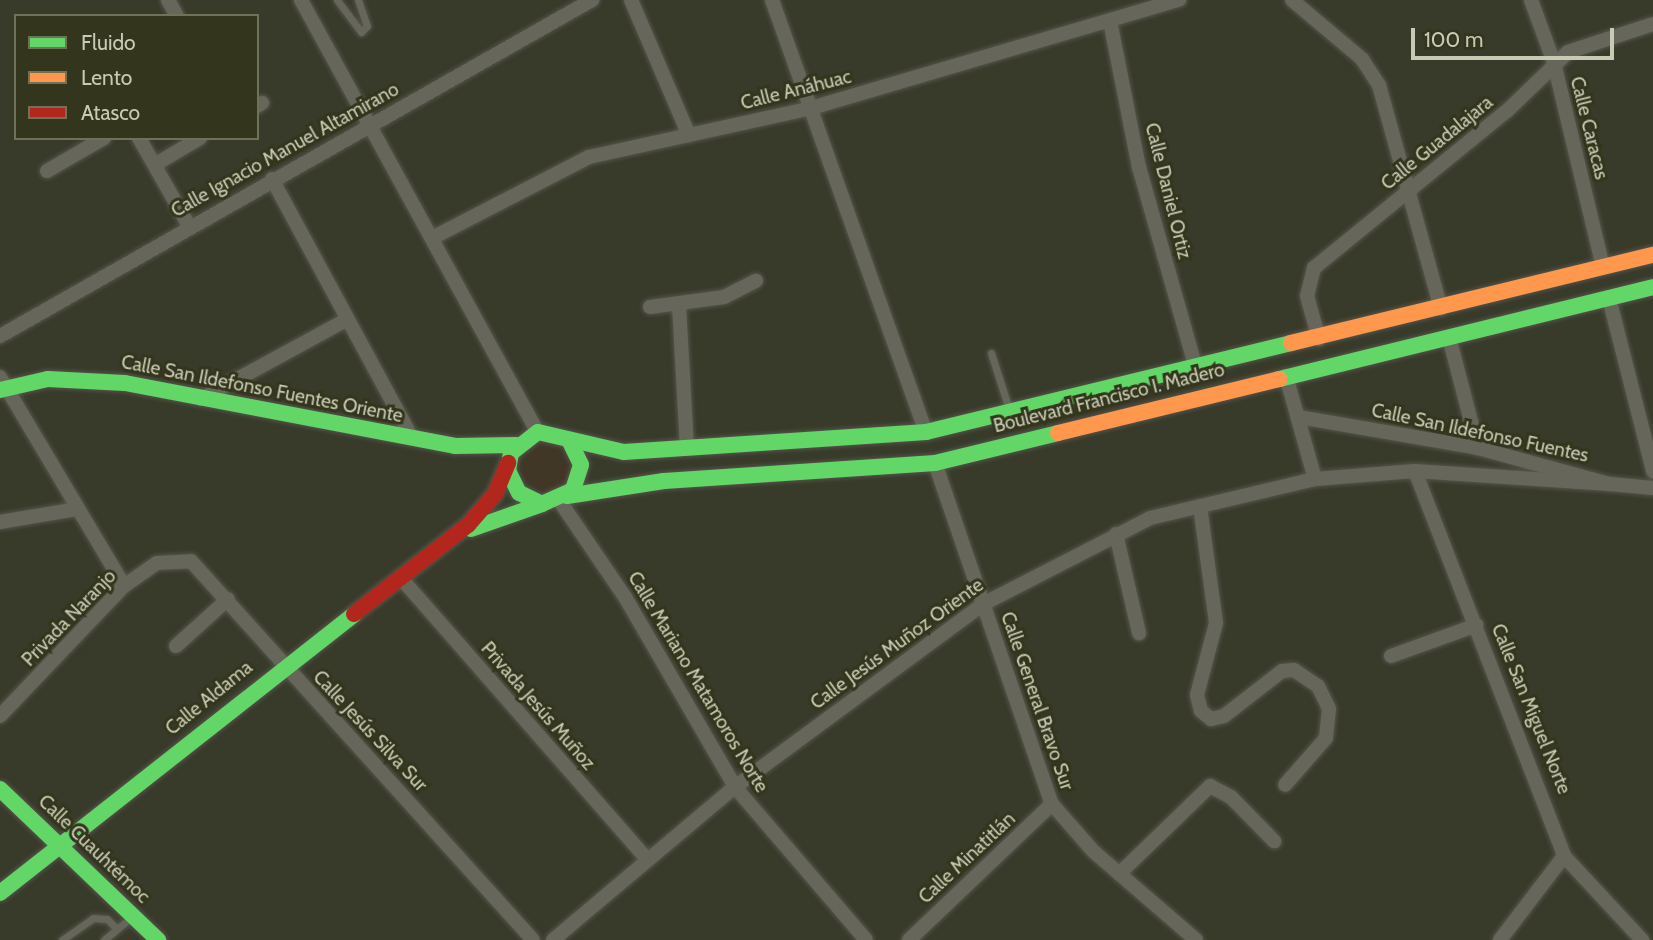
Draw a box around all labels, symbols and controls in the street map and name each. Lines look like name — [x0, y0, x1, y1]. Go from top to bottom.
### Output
legend — [14, 14, 259, 140]
scale bar — [1415, 14, 1618, 58]
text: 100 m — [1424, 27, 1483, 52]
text: Fluido — [81, 30, 136, 55]
text: Lento — [81, 65, 132, 90]
street label: Calle Anáhuac — [738, 65, 854, 115]
street label: Calle Caracas — [1565, 74, 1613, 182]
street label: Calle Ignacio Manuel Altamirano — [167, 78, 403, 222]
street label: Calle Guadalajara — [1377, 91, 1497, 195]
text: Atasco — [81, 100, 140, 125]
street label: Calle Daniel Ortiz — [1140, 121, 1196, 261]
street label: Calle San Ildefonso Fuentes Oriente — [119, 351, 405, 427]
street label: Boulevard Francisco I. Madero — [991, 358, 1227, 438]
street label: Calle San Ildefonso Fuentes — [1369, 399, 1591, 467]
street label: Privada Naranjo — [17, 565, 121, 671]
street label: Calle Mariano Matamoros Norte — [623, 567, 773, 797]
street label: Calle Jesús Muñoz Oriente — [806, 574, 988, 714]
street label: Calle General Bravo Sur — [996, 609, 1078, 793]
street label: Calle San Miguel Norte — [1486, 621, 1576, 797]
street label: Privada Jesús Muñoz — [476, 637, 600, 775]
street label: Calle Aldama — [161, 656, 257, 740]
street label: Calle Jesús Silva Sur — [308, 666, 432, 796]
street label: Calle Cuauhtémoc — [34, 790, 154, 908]
street label: Calle Minatitlán — [914, 808, 1020, 908]

